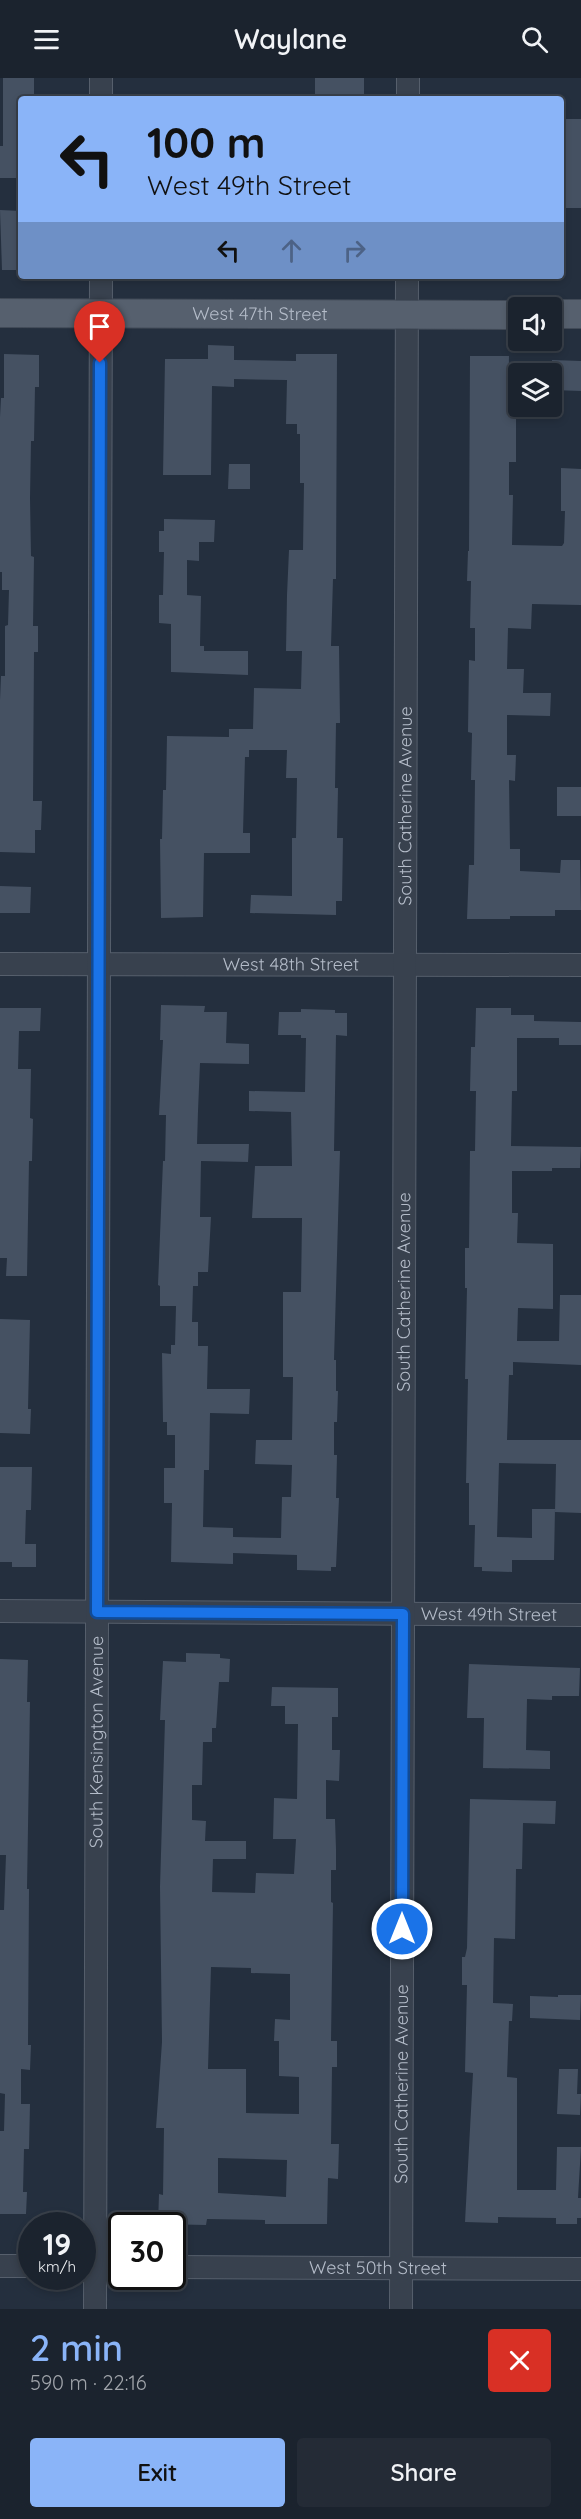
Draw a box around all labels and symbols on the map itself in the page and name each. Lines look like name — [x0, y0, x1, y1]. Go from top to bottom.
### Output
pin — [74, 301, 125, 363]
street label: West 47th Street — [192, 302, 328, 325]
street label: South Catherine Avenue — [393, 706, 417, 906]
street label: West 48th Street — [223, 952, 359, 976]
street label: South Catherine Avenue — [392, 1192, 415, 1392]
street label: West 49th Street — [421, 1602, 557, 1626]
street label: South Kensington Avenue — [84, 1636, 108, 1848]
position arrow — [370, 1897, 434, 1961]
street label: South Catherine Avenue — [389, 1984, 413, 2184]
speed limit sign: 30 — [108, 2212, 186, 2290]
street label: West 50th Street — [309, 2256, 447, 2279]

